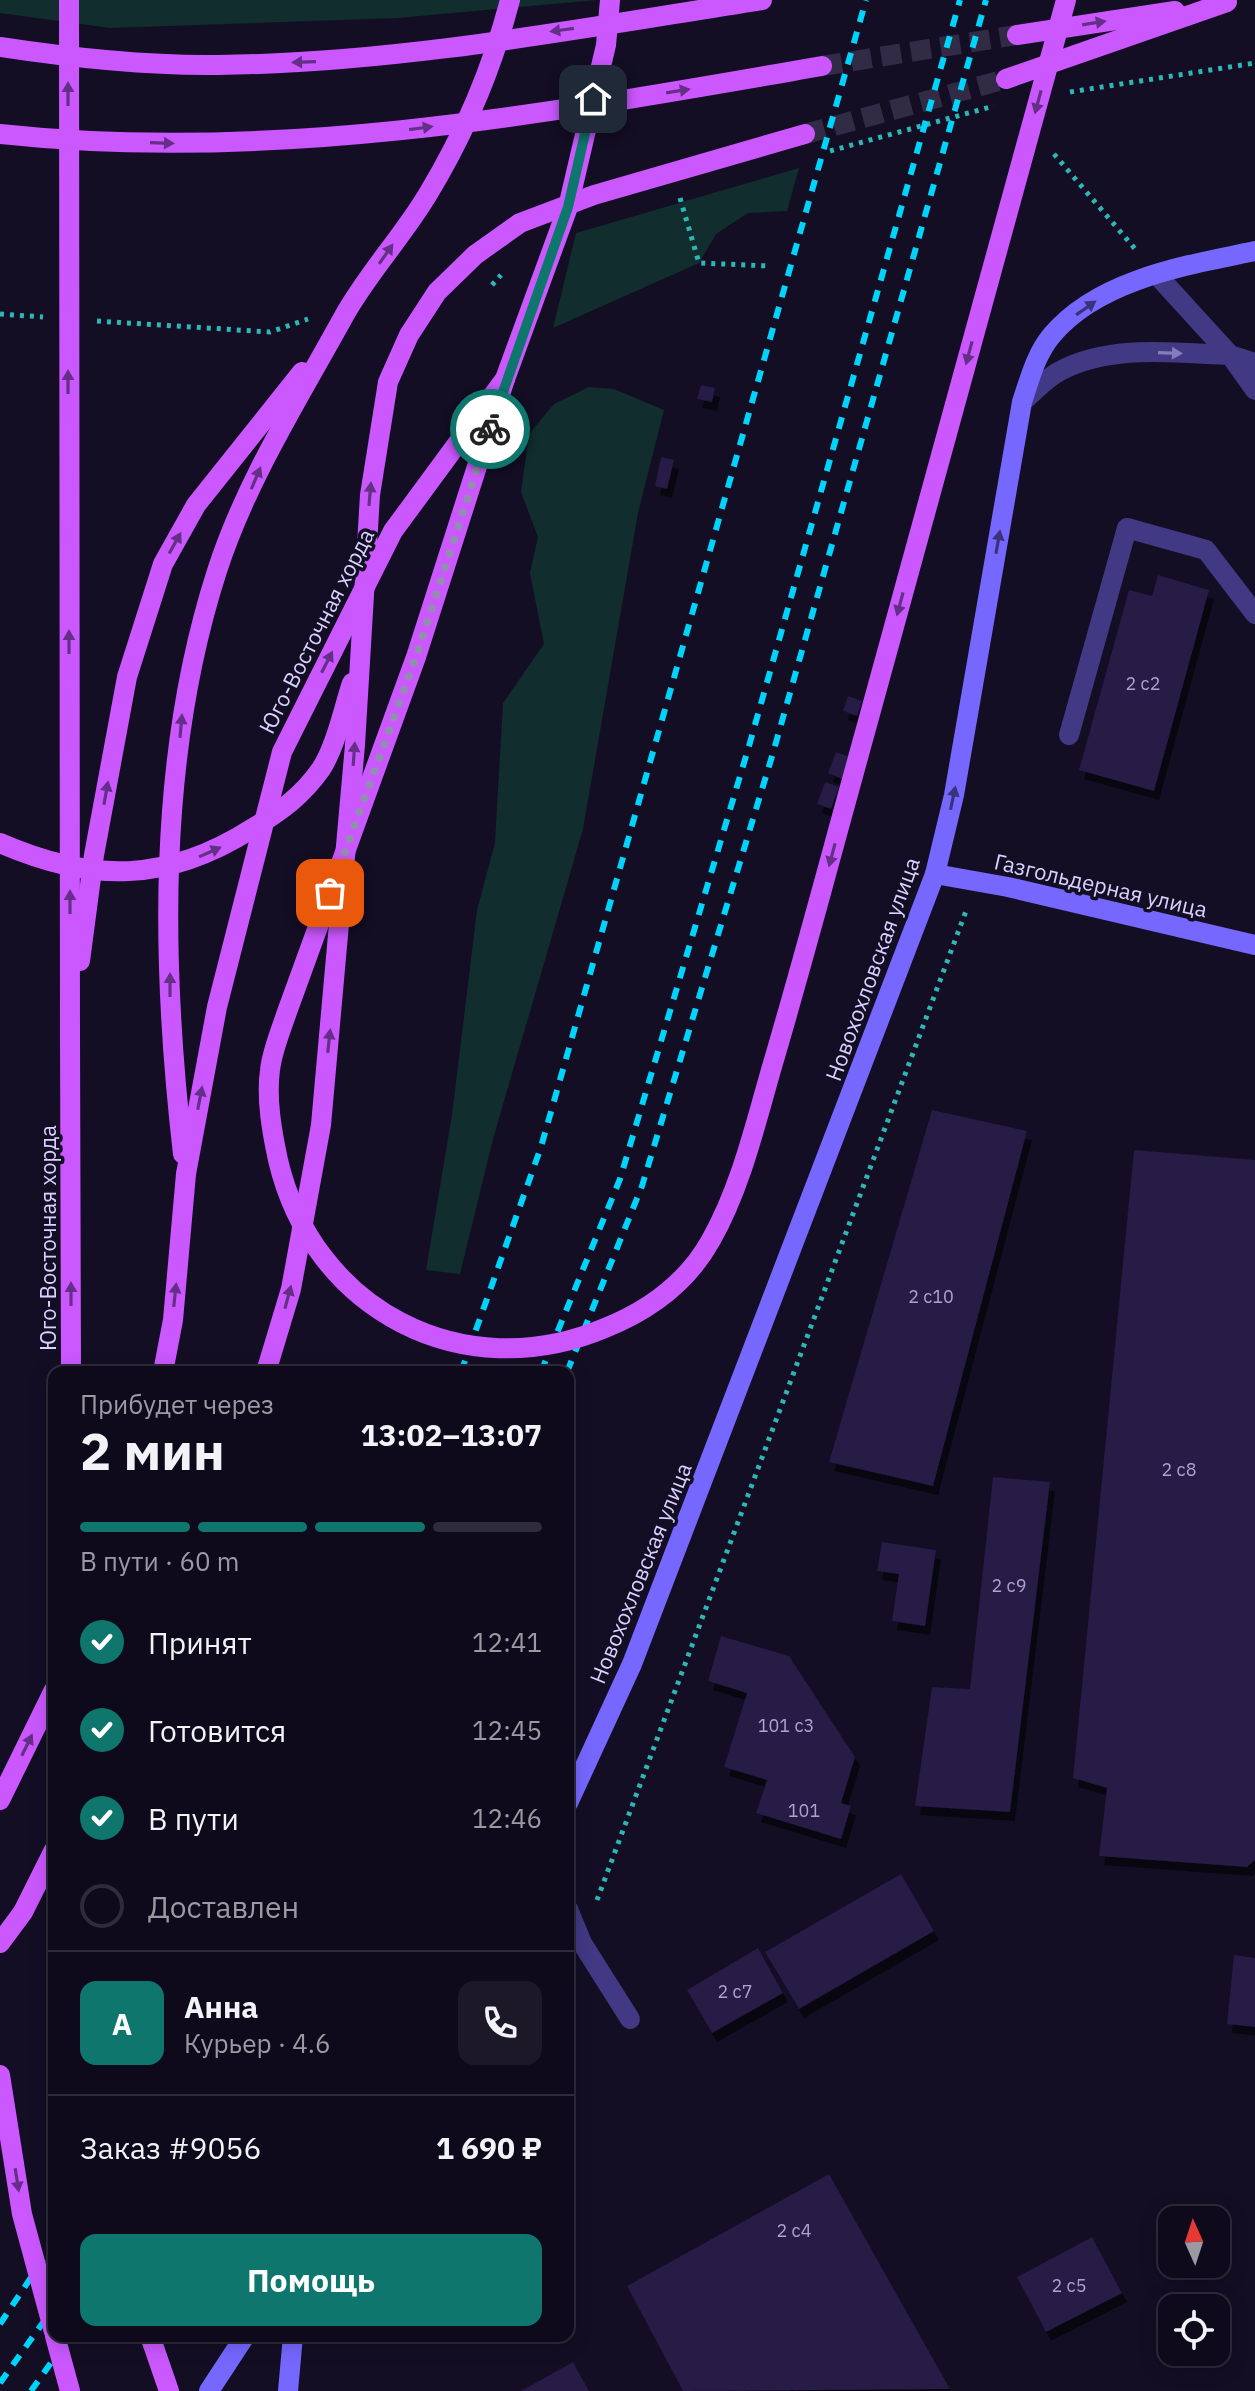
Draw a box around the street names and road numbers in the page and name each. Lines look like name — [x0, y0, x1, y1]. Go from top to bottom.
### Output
street label: Юго-Восточная хорда — [252, 523, 380, 738]
street label: Газгольдерная улица — [992, 846, 1211, 924]
street label: Новохохловская улица — [818, 853, 926, 1085]
street label: Юго-Восточная хорда — [33, 1125, 62, 1351]
street label: Новохохловская улица — [582, 1458, 698, 1688]

